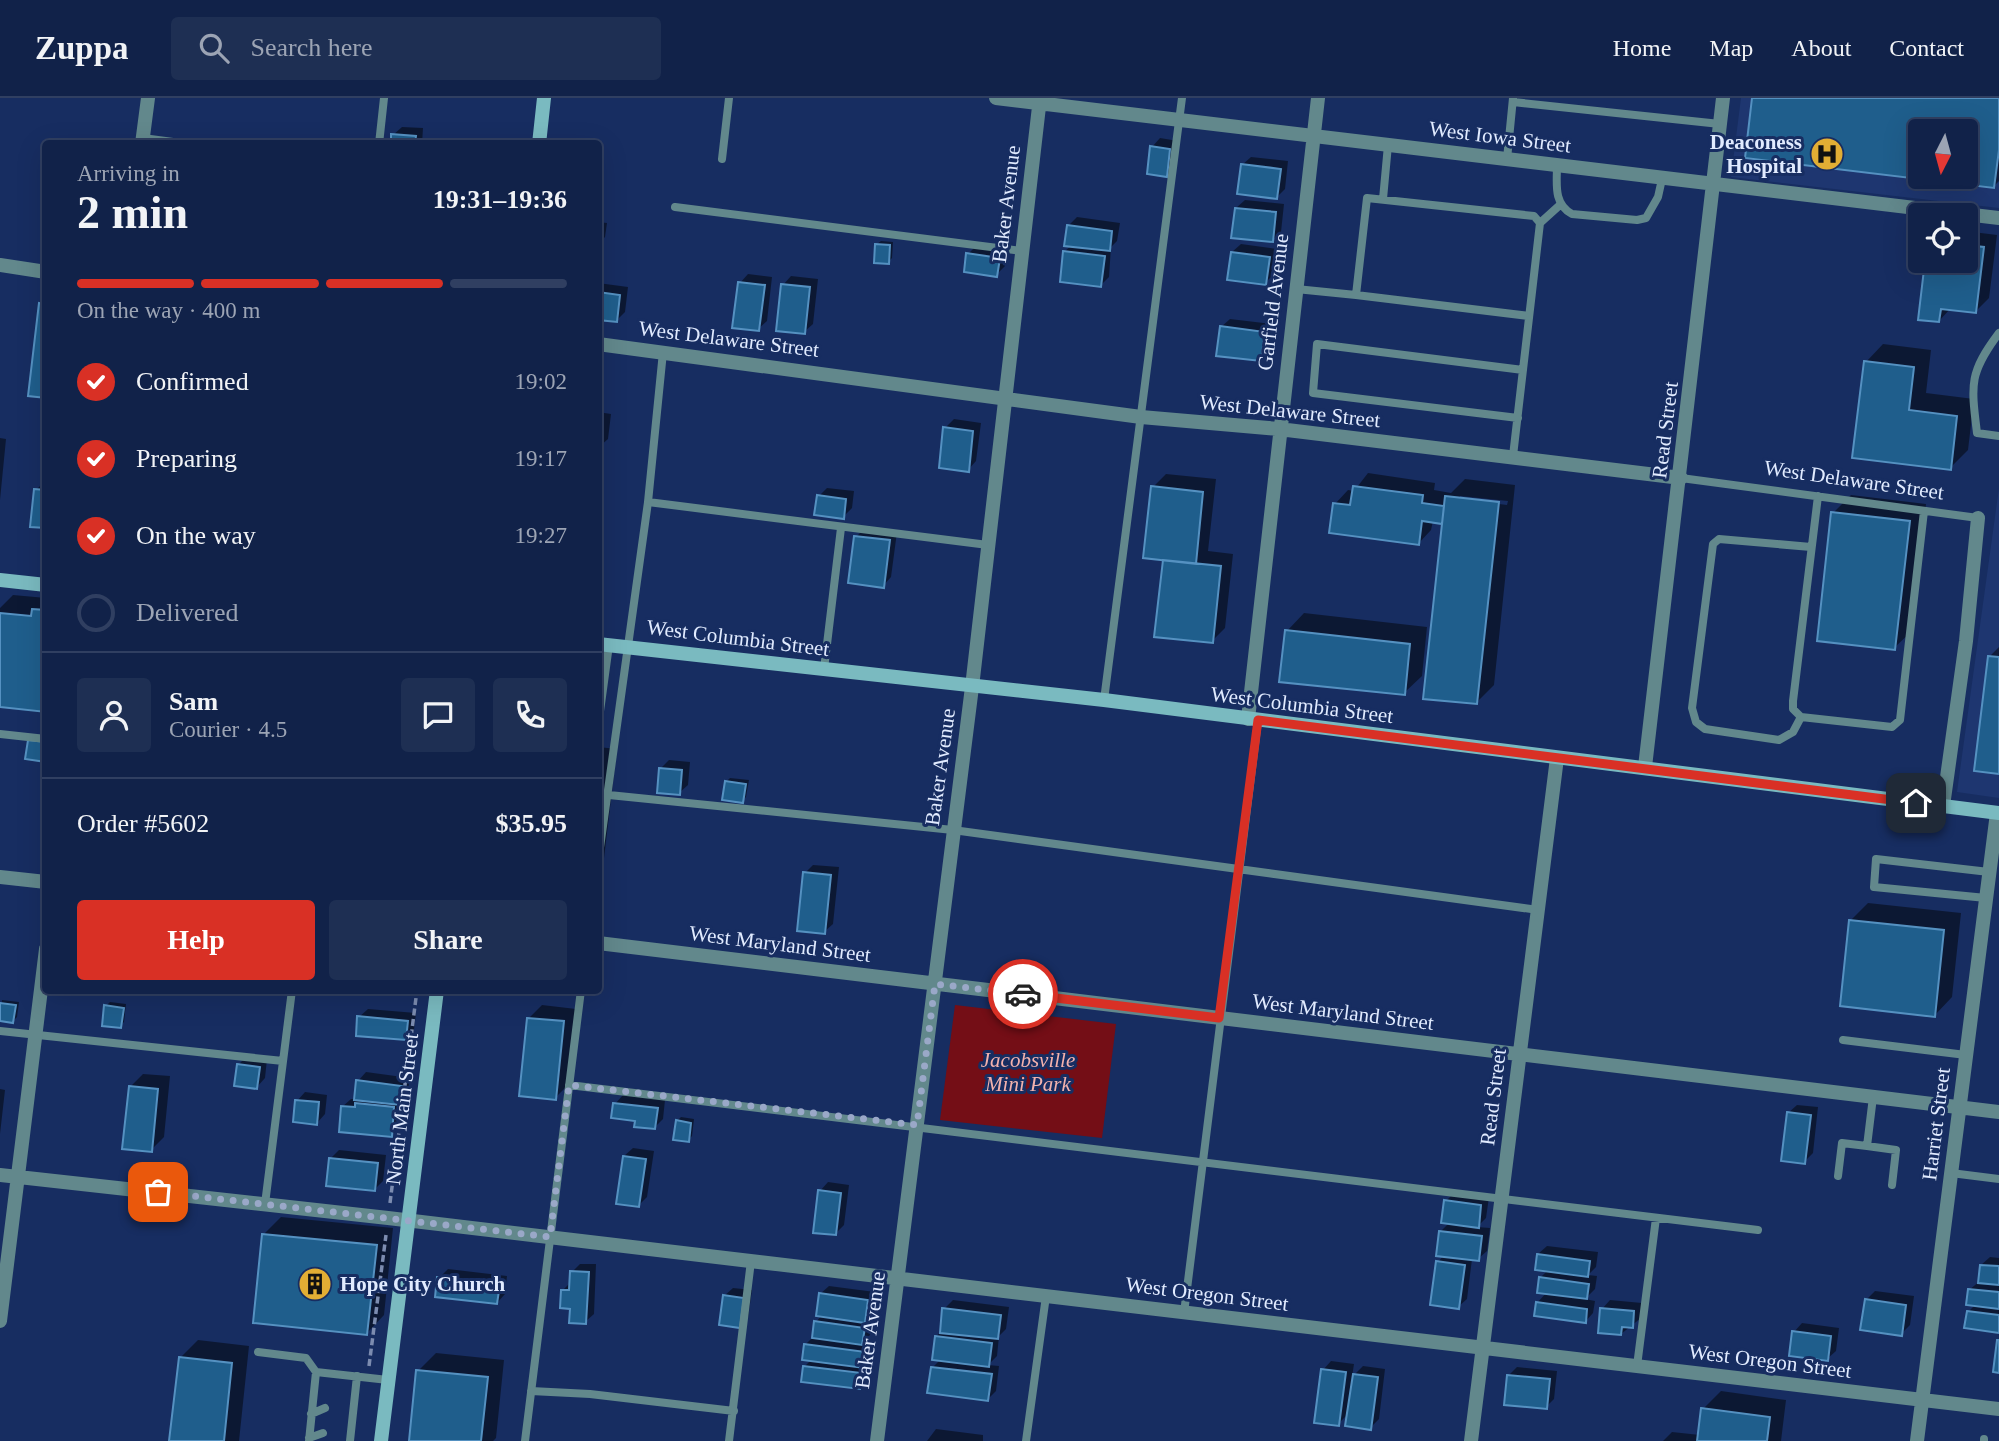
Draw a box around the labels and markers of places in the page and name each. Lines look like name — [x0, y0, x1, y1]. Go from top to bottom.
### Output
place label: Deaconess Hospital — [1710, 130, 1802, 178]
hospital icon: Deaconess Hospital — [1808, 135, 1846, 173]
pin — [1886, 773, 1946, 833]
pin — [128, 1162, 188, 1222]
building icon: Hope City Church — [296, 1265, 334, 1303]
place label: Hope City Church — [340, 1272, 506, 1296]

